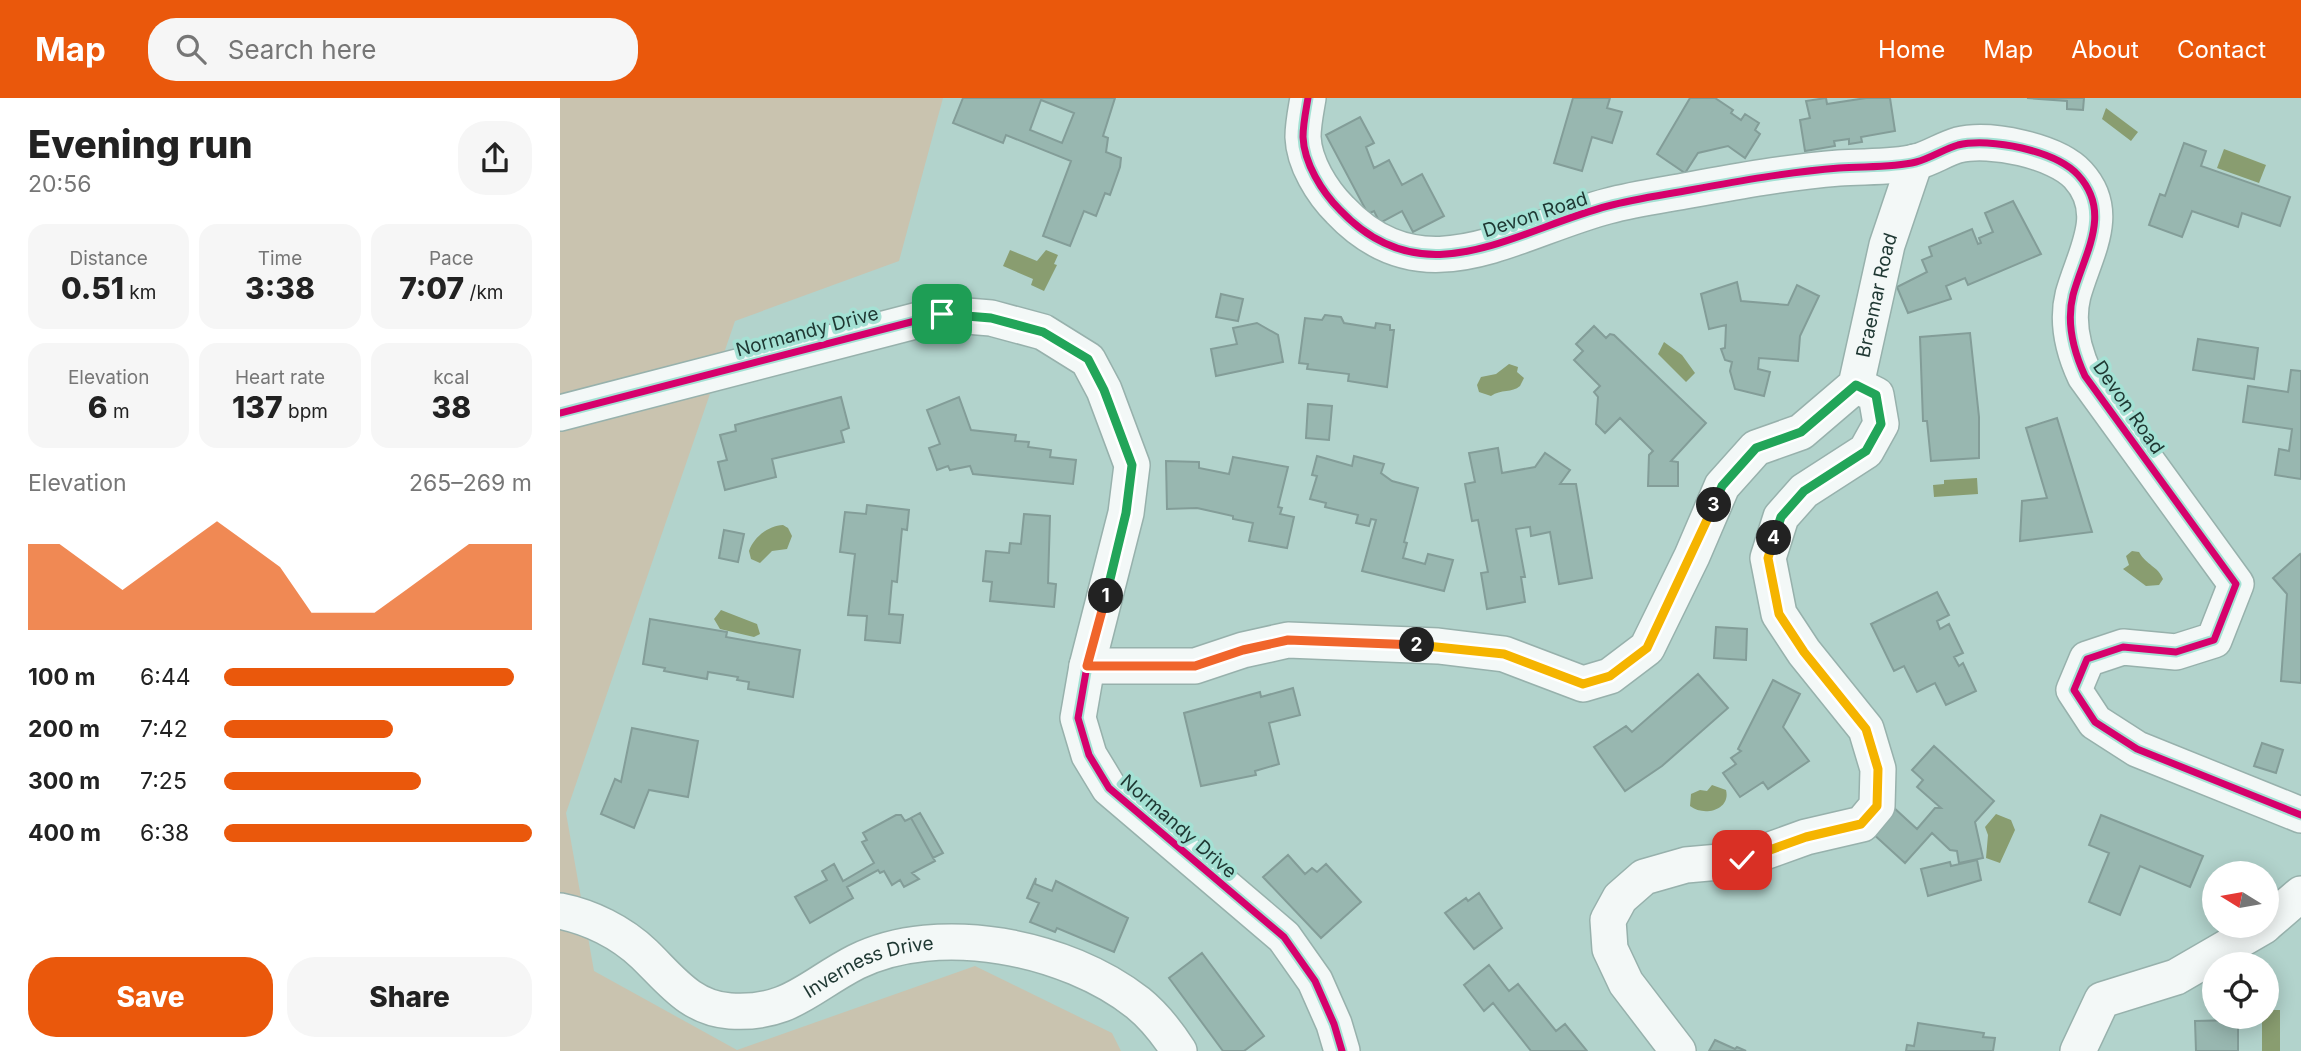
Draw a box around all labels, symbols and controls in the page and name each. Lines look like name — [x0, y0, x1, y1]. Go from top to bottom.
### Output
search box — [148, 18, 638, 81]
text: Map — [35, 29, 106, 69]
icon: search — [172, 30, 210, 68]
text: Search here — [228, 34, 376, 65]
text: Home — [1878, 35, 1945, 64]
text: Map — [1983, 35, 2033, 64]
text: About — [2071, 35, 2139, 64]
text: Contact — [2177, 35, 2266, 64]
text: Evening run — [28, 121, 253, 167]
button: share — [458, 121, 532, 195]
text: 20:56 — [28, 170, 91, 198]
street label: Devon Road — [1480, 187, 1590, 242]
street label: Braemar Road — [1851, 230, 1902, 360]
text: Distance — [69, 247, 148, 270]
text: Time — [258, 247, 302, 270]
text: Pace — [429, 247, 474, 270]
text: 0.51 — [61, 270, 124, 306]
text: 3:38 — [245, 270, 315, 306]
text: 7:07 — [399, 270, 464, 306]
text: km — [124, 281, 156, 304]
text: /km — [464, 281, 503, 304]
pin — [912, 284, 972, 344]
icon: arrive — [923, 295, 961, 333]
street label: Normandy Drive — [733, 301, 881, 362]
street label: Devon Road — [2088, 356, 2169, 458]
text: Elevation — [68, 366, 149, 389]
text: Heart rate — [235, 366, 325, 389]
text: kcal — [433, 366, 469, 389]
text: 6 — [88, 389, 108, 425]
text: 137 — [232, 389, 283, 425]
text: 38 — [432, 389, 471, 425]
text: m — [108, 400, 130, 423]
text: bpm — [283, 400, 328, 423]
text: Elevation — [28, 469, 127, 497]
text: 265–269 m — [409, 469, 532, 497]
pin: 3 — [1696, 488, 1732, 522]
text: 3 — [1707, 493, 1720, 516]
pin: 4 — [1756, 520, 1792, 556]
text: 4 — [1767, 526, 1780, 549]
pin: 1 — [1088, 578, 1124, 614]
text: 1 — [1101, 584, 1110, 607]
pin: 2 — [1400, 628, 1434, 662]
text: 2 — [1411, 633, 1422, 656]
text: 100 m — [28, 663, 95, 691]
text: 6:44 — [140, 663, 191, 691]
text: 200 m — [28, 715, 100, 743]
text: 7:42 — [140, 715, 188, 743]
text: 300 m — [28, 767, 100, 795]
text: 7:25 — [140, 767, 187, 795]
street label: Normandy Drive — [1116, 770, 1242, 883]
text: 400 m — [28, 819, 101, 847]
text: 6:38 — [140, 819, 189, 847]
pin — [1712, 830, 1772, 890]
icon: check — [1723, 841, 1761, 879]
north arrow — [2202, 861, 2278, 938]
map controls — [2202, 861, 2279, 1029]
street label: Inverness Drive — [799, 932, 935, 1003]
button: locate — [2202, 952, 2279, 1029]
button: Save — [28, 957, 273, 1037]
button: Share — [287, 957, 532, 1037]

